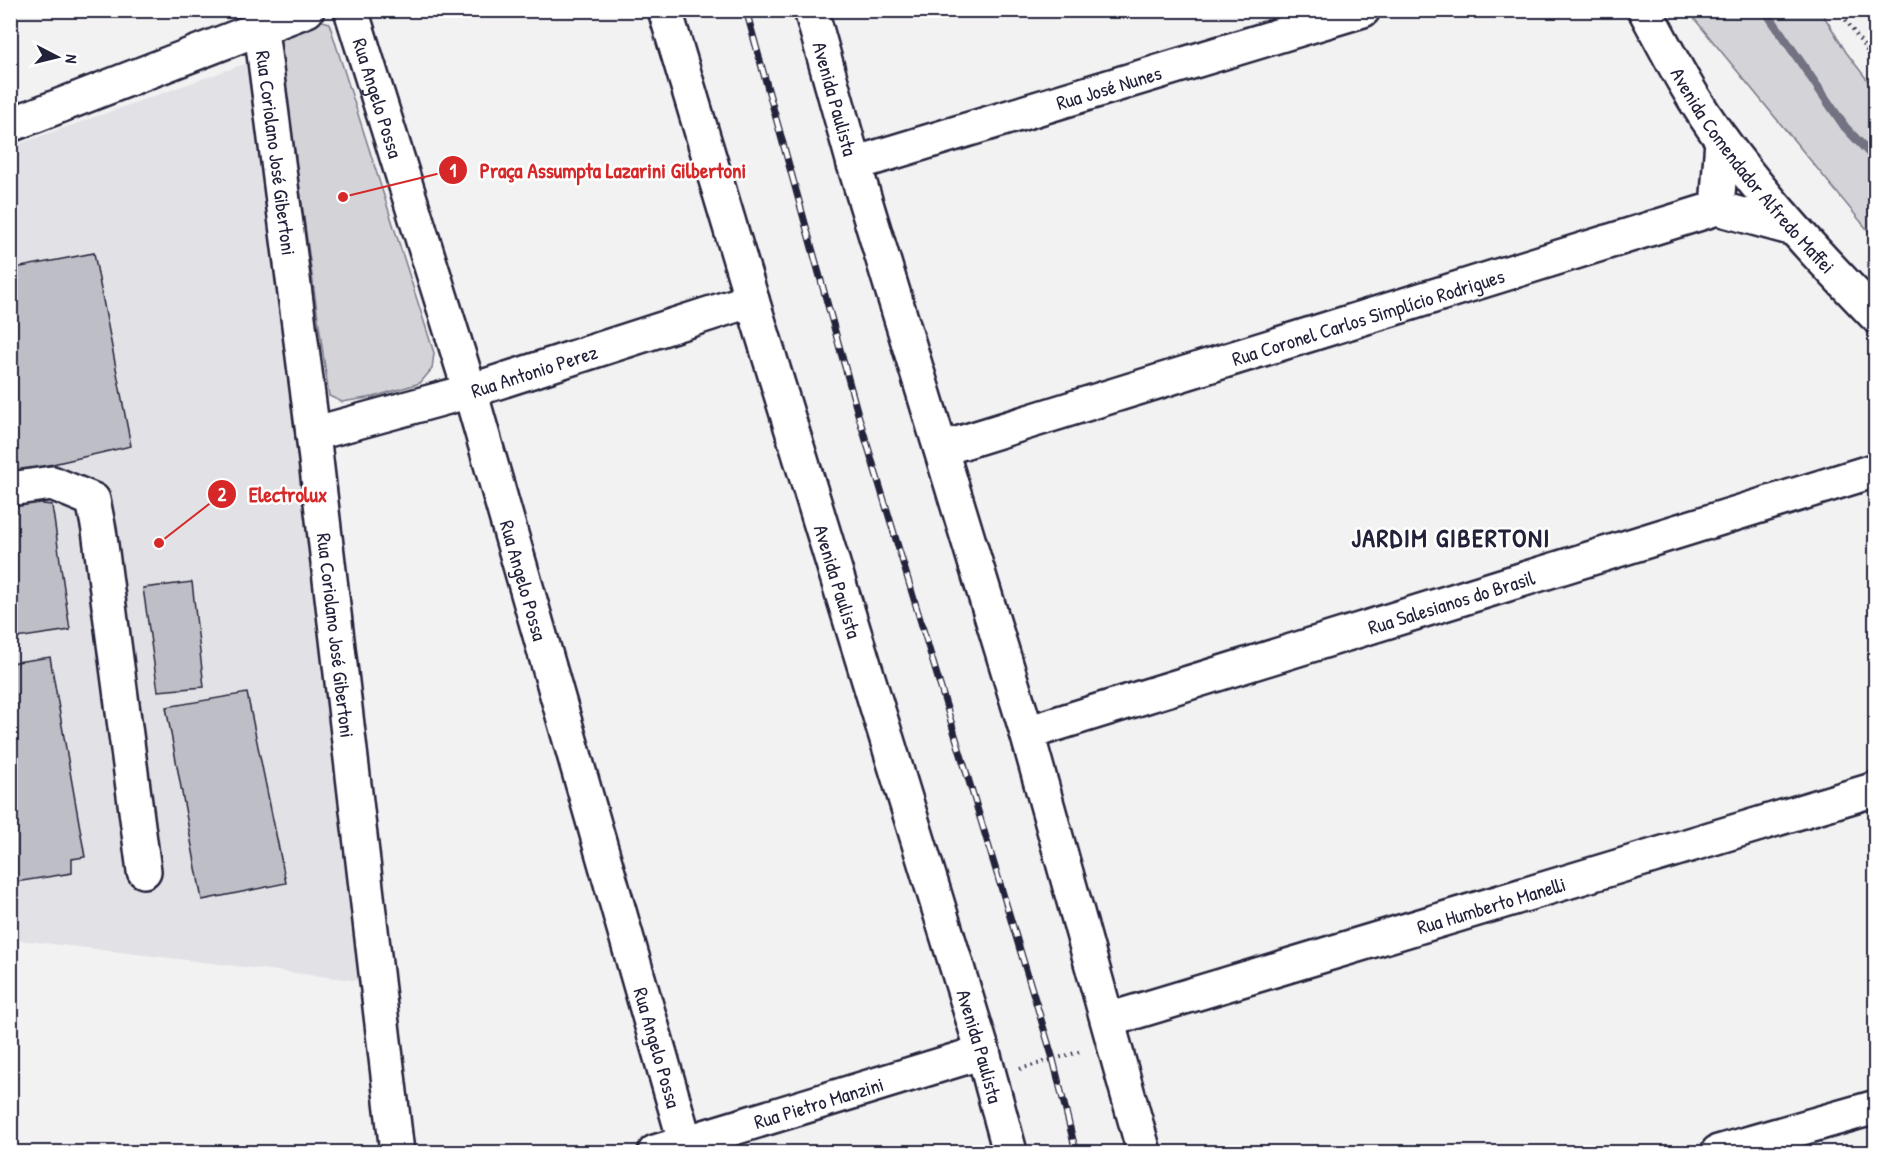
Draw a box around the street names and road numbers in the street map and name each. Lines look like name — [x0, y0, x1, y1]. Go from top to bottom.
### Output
street label: Rua Angelo Possa — [347, 35, 410, 161]
street label: Avenida Paulista — [807, 39, 865, 159]
street label: Rua Coriolano José Gibertoni — [250, 49, 303, 257]
street label: Rua José Nunes — [1053, 58, 1165, 116]
street label: Avenida Comendador Alfredo Maffei — [1665, 62, 1842, 279]
street label: Rua Coronel Carlos Simplício Rodrigues — [1228, 261, 1508, 371]
street label: Rua Antonio Perez — [467, 337, 601, 403]
street label: Rua Angelo Possa — [494, 517, 554, 644]
street label: Avenida Paulista — [808, 521, 869, 641]
street label: Rua Coriolano José Gibertoni — [311, 531, 362, 739]
street label: Rua Salesianos do Brasil — [1364, 563, 1538, 640]
street label: Rua Humberto Manelli — [1413, 870, 1569, 940]
street label: Rua Angelo Possa — [628, 984, 688, 1111]
street label: Avenida Paulista — [951, 986, 1010, 1106]
street label: Rua Pietro Manzini — [750, 1070, 887, 1135]

